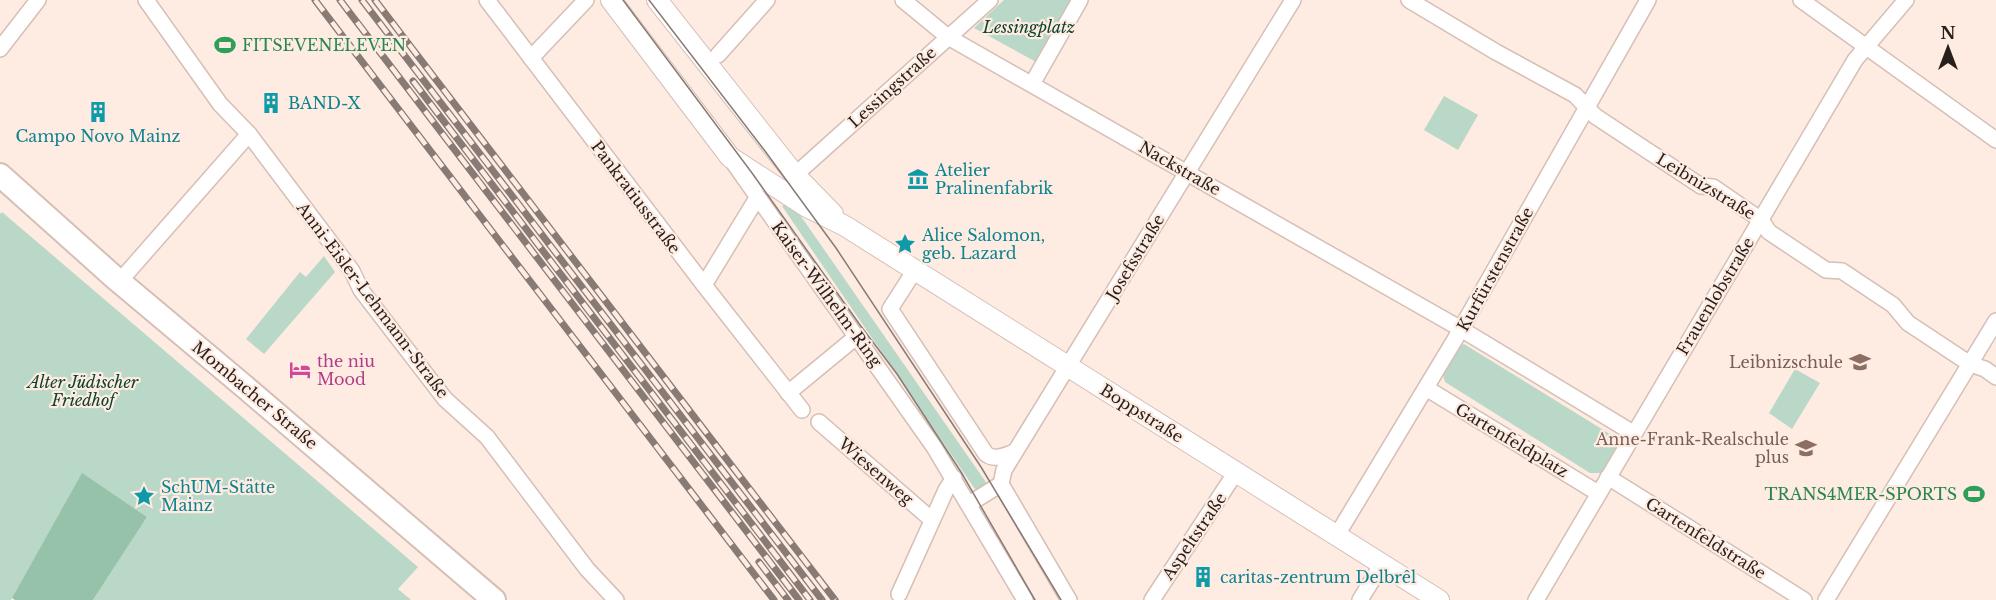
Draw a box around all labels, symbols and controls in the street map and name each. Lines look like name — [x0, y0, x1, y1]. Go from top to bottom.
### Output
park label: Lessingplatz — [982, 17, 1075, 37]
north arrow — [1918, 18, 1978, 78]
text: N — [1940, 23, 1956, 43]
sports icon: FITSEVENELEVEN — [213, 33, 237, 57]
place label: FITSEVENELEVEN — [242, 35, 406, 55]
street label: Lessingstraße — [844, 42, 940, 132]
building icon: BAND-X — [259, 91, 283, 115]
place label: BAND-X — [288, 93, 362, 113]
building icon: Campo Novo Mainz — [86, 100, 110, 124]
place label: Campo Novo Mainz — [15, 126, 181, 146]
street label: Pankratiusstraße — [587, 136, 685, 258]
street label: Nackstraße — [1136, 137, 1224, 199]
street label: Leibnizstraße — [1653, 149, 1759, 223]
place label: Atelier Pralinenfabrik — [934, 160, 1053, 198]
museum icon: Atelier Pralinenfabrik — [906, 167, 930, 191]
street label: Anni-Eisler-Lehmann-Straße — [292, 197, 453, 402]
street label: Kurfürstenstraße — [1453, 203, 1537, 335]
street label: Josefsstraße — [1101, 210, 1168, 305]
street label: Kaiser-Wilhelm-Ring — [768, 217, 887, 371]
place label: Alice Salomon, geb. Lazard — [921, 225, 1045, 263]
place icon: Alice Salomon, geb. Lazard — [893, 232, 917, 256]
street label: Frauenlobstraße — [1672, 233, 1758, 359]
street label: Mombacher Straße — [188, 337, 322, 453]
school or university icon: Leibnizschule — [1848, 350, 1872, 374]
place label: the niu Mood — [317, 351, 375, 389]
place label: Leibnizschule — [1729, 352, 1843, 372]
hotel icon: the niu Mood — [288, 358, 312, 382]
park label: Alter Jüdischer Friedhof — [26, 372, 139, 410]
street label: Boppstraße — [1097, 380, 1187, 446]
street label: Gartenfeldplatz — [1452, 398, 1572, 482]
place label: Anne-Frank-Realschule plus — [1595, 429, 1789, 467]
street label: Wiesenweg — [834, 432, 918, 509]
school or university icon: Anne-Frank-Realschule plus — [1794, 436, 1818, 460]
place label: SchUM-Stätte Mainz — [161, 477, 275, 515]
sports icon: TRANS4MER-SPORTS — [1962, 482, 1986, 506]
place icon: SchUM-Stätte Mainz — [132, 484, 156, 508]
place label: TRANS4MER-SPORTS — [1764, 484, 1957, 504]
street label: Aspeltstraße — [1157, 489, 1230, 584]
street label: Gartenfeldstraße — [1642, 493, 1770, 583]
building icon: caritas-zentrum Delbrêl — [1191, 565, 1215, 589]
place label: caritas-zentrum Delbrêl — [1220, 567, 1416, 587]

